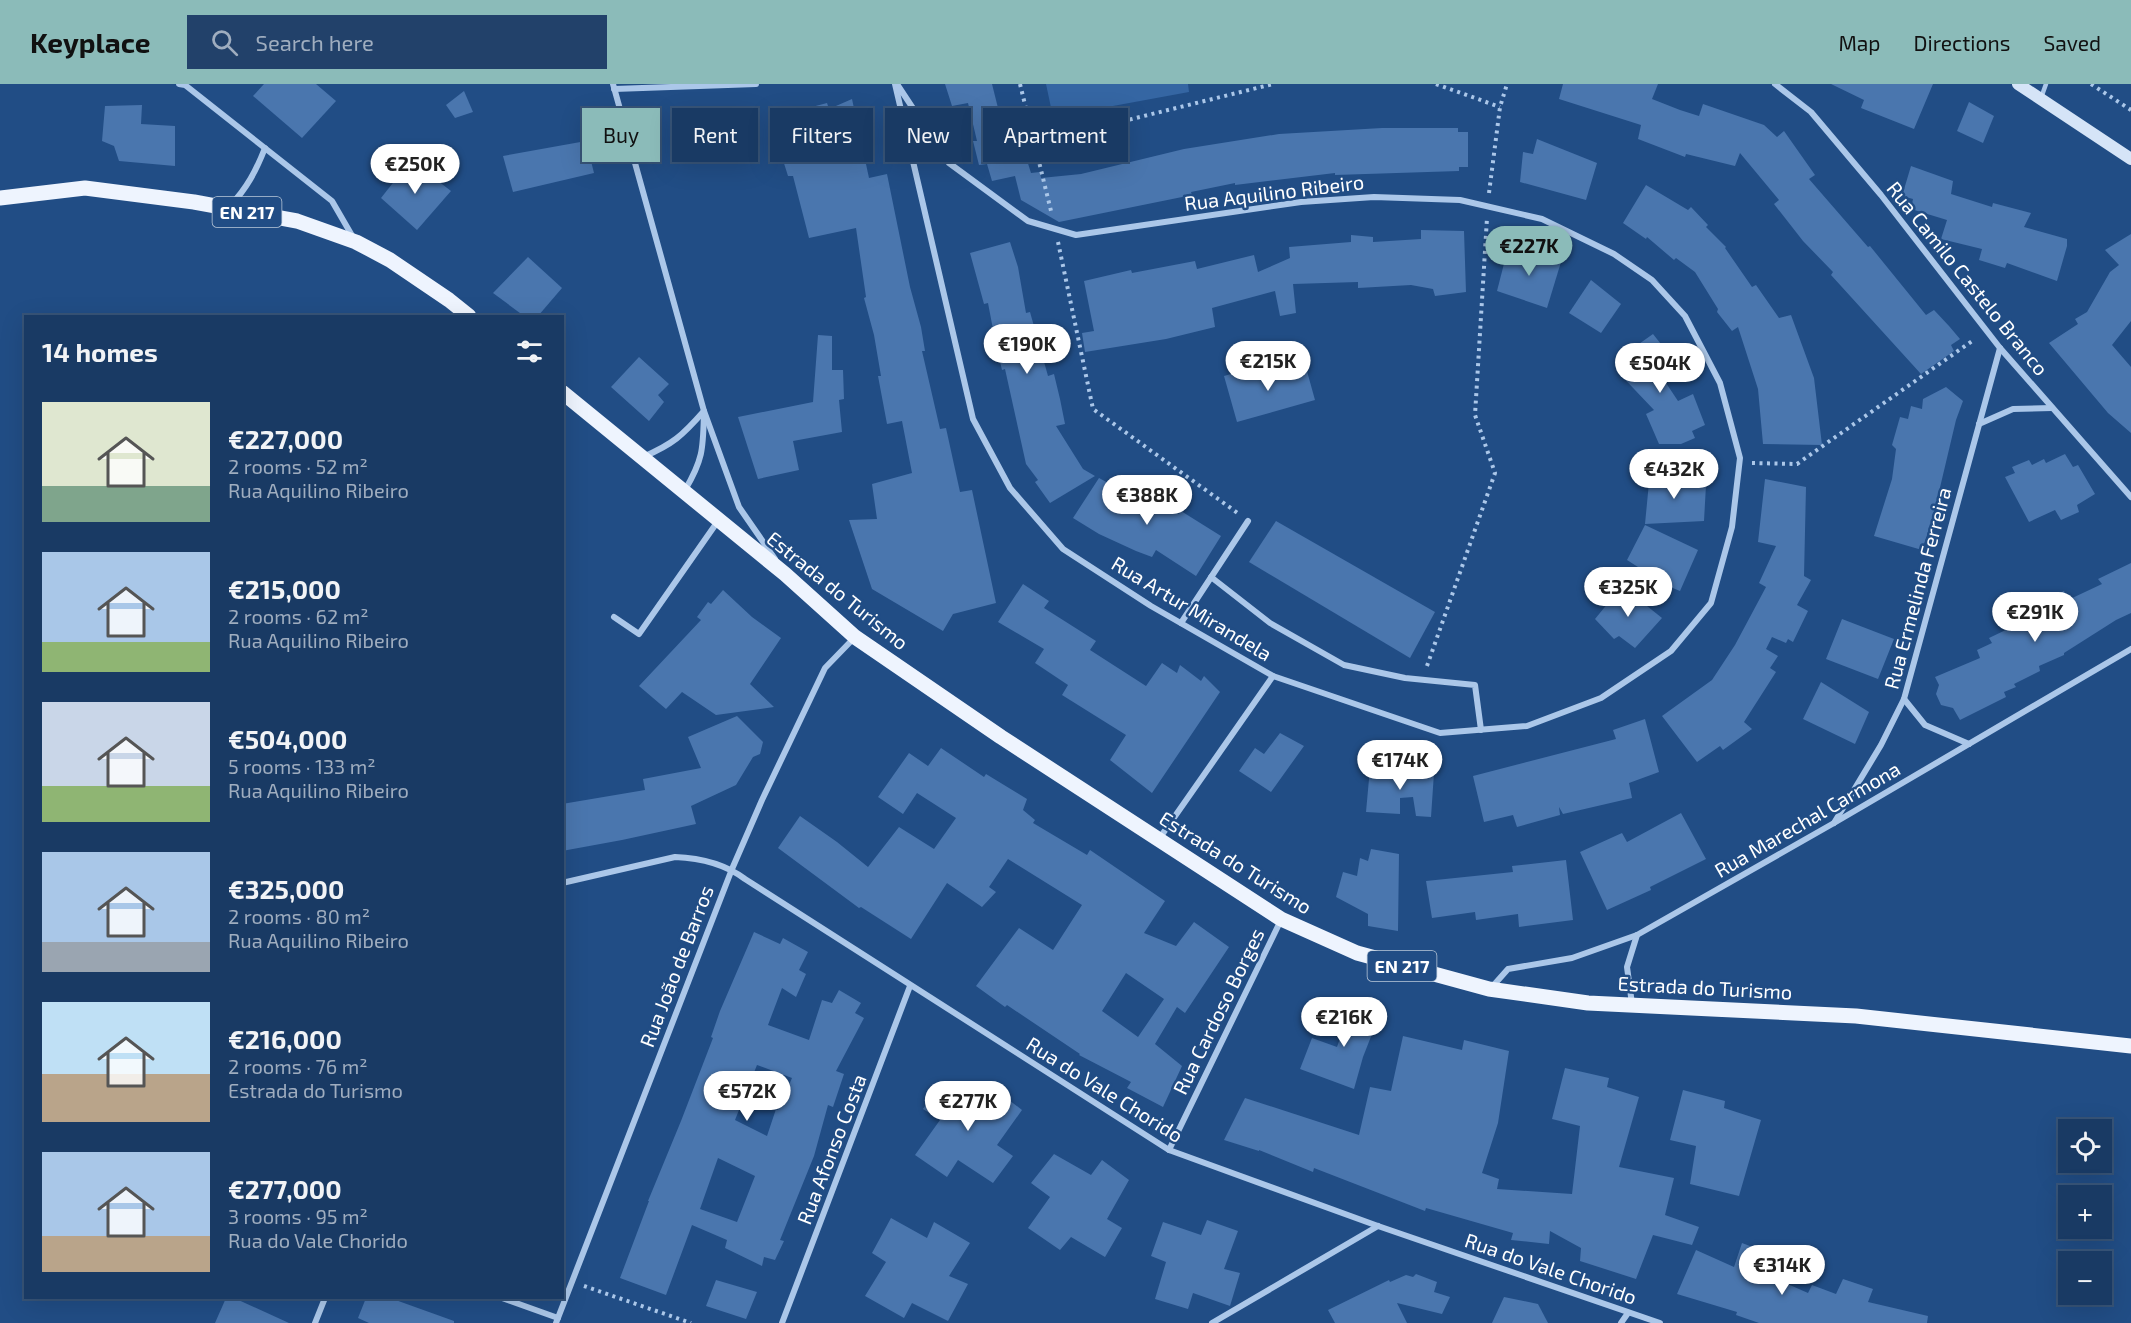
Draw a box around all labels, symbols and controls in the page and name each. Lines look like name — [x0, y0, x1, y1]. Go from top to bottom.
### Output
search box — [187, 15, 607, 69]
text: Keyplace — [30, 25, 151, 59]
icon: search — [208, 26, 241, 59]
text: Search here — [256, 29, 374, 55]
text: Map — [1838, 30, 1881, 55]
text: Directions — [1914, 30, 2010, 55]
text: Saved — [2043, 30, 2101, 55]
chip: Buy — [582, 108, 660, 162]
chip: Rent — [672, 108, 758, 162]
chip: Filters — [770, 108, 873, 162]
chip: New — [885, 108, 971, 162]
chip: Apartment — [983, 108, 1128, 162]
pin: €250K — [373, 144, 457, 195]
text: €250K — [385, 151, 445, 175]
street label: Rua Aquilino Ribeiro — [1183, 169, 1365, 215]
street label: Rua Camilo Castelo Branco — [1882, 176, 2054, 380]
road number: EN 217 — [212, 197, 282, 227]
pin: €227K — [1487, 226, 1571, 277]
text: €227K — [1499, 233, 1559, 257]
pin: €190K — [985, 324, 1069, 375]
text: €190K — [998, 331, 1056, 355]
icon: filters — [513, 335, 546, 368]
text: 14 homes — [42, 336, 158, 367]
pin: €215K — [1226, 341, 1310, 392]
pin: €504K — [1618, 343, 1702, 394]
text: €215K — [1240, 348, 1296, 372]
text: €504K — [1629, 350, 1691, 374]
text: €227,000 — [228, 423, 343, 454]
icon: home — [90, 426, 162, 498]
pin: €432K — [1632, 449, 1716, 500]
text: 2 rooms · 52 m² — [228, 454, 368, 478]
text: €432K — [1643, 456, 1705, 480]
pin: €388K — [1105, 475, 1189, 526]
text: Rua Aquilino Ribeiro — [228, 478, 409, 502]
text: €388K — [1116, 482, 1178, 506]
street label: Rua Ermelinda Ferreira — [1879, 485, 1955, 691]
street label: Estrada do Turismo — [762, 526, 914, 654]
street label: Rua Artur Mirandela — [1108, 551, 1276, 665]
pin: €325K — [1586, 567, 1670, 618]
text: €215,000 — [228, 573, 341, 604]
text: €325K — [1598, 574, 1658, 598]
icon: home — [90, 576, 162, 648]
pin: €291K — [1993, 592, 2077, 643]
text: €291K — [2006, 599, 2064, 623]
text: 2 rooms · 62 m² — [228, 604, 368, 628]
text: Rua Aquilino Ribeiro — [228, 628, 409, 652]
text: €504,000 — [228, 723, 348, 754]
icon: home — [90, 726, 162, 798]
pin: €174K — [1358, 740, 1442, 791]
text: €174K — [1371, 747, 1429, 771]
text: 5 rooms · 133 m² — [228, 754, 375, 778]
street label: Rua Marechal Carmona — [1710, 756, 1904, 882]
text: Rua Aquilino Ribeiro — [228, 778, 409, 802]
street label: Estrada do Turismo — [1155, 805, 1317, 919]
text: €325,000 — [228, 873, 344, 904]
icon: home — [90, 876, 162, 948]
street label: Rua João de Barros — [634, 882, 718, 1050]
text: 2 rooms · 80 m² — [228, 904, 370, 928]
street label: Rua Cardoso Borges — [1167, 924, 1269, 1098]
text: Rua Aquilino Ribeiro — [228, 928, 409, 952]
road number: EN 217 — [1368, 951, 1436, 981]
street label: Estrada do Turismo — [1617, 970, 1793, 1004]
pin: €216K — [1302, 997, 1386, 1048]
text: €216K — [1315, 1004, 1373, 1028]
text: €216,000 — [228, 1023, 342, 1054]
icon: home — [90, 1026, 162, 1098]
street label: Rua do Vale Chorido — [1022, 1031, 1188, 1147]
text: 2 rooms · 76 m² — [228, 1054, 367, 1078]
pin: €572K — [705, 1071, 789, 1122]
street label: Rua Afonso Costa — [791, 1071, 871, 1227]
text: Estrada do Turismo — [228, 1078, 403, 1102]
text: €572K — [718, 1078, 776, 1102]
pin: €277K — [926, 1081, 1010, 1132]
text: €277K — [939, 1088, 997, 1112]
map controls — [2058, 1119, 2112, 1305]
button: locate — [2058, 1119, 2112, 1173]
text: €277,000 — [228, 1173, 342, 1204]
icon: home — [90, 1176, 162, 1248]
button: + — [2058, 1185, 2112, 1239]
text: 3 rooms · 95 m² — [228, 1204, 368, 1228]
street label: Rua do Vale Chorido — [1462, 1227, 1640, 1309]
text: Rua do Vale Chorido — [228, 1228, 408, 1252]
pin: €314K — [1740, 1245, 1824, 1296]
button: − — [2058, 1251, 2112, 1305]
text: €314K — [1753, 1252, 1811, 1276]

